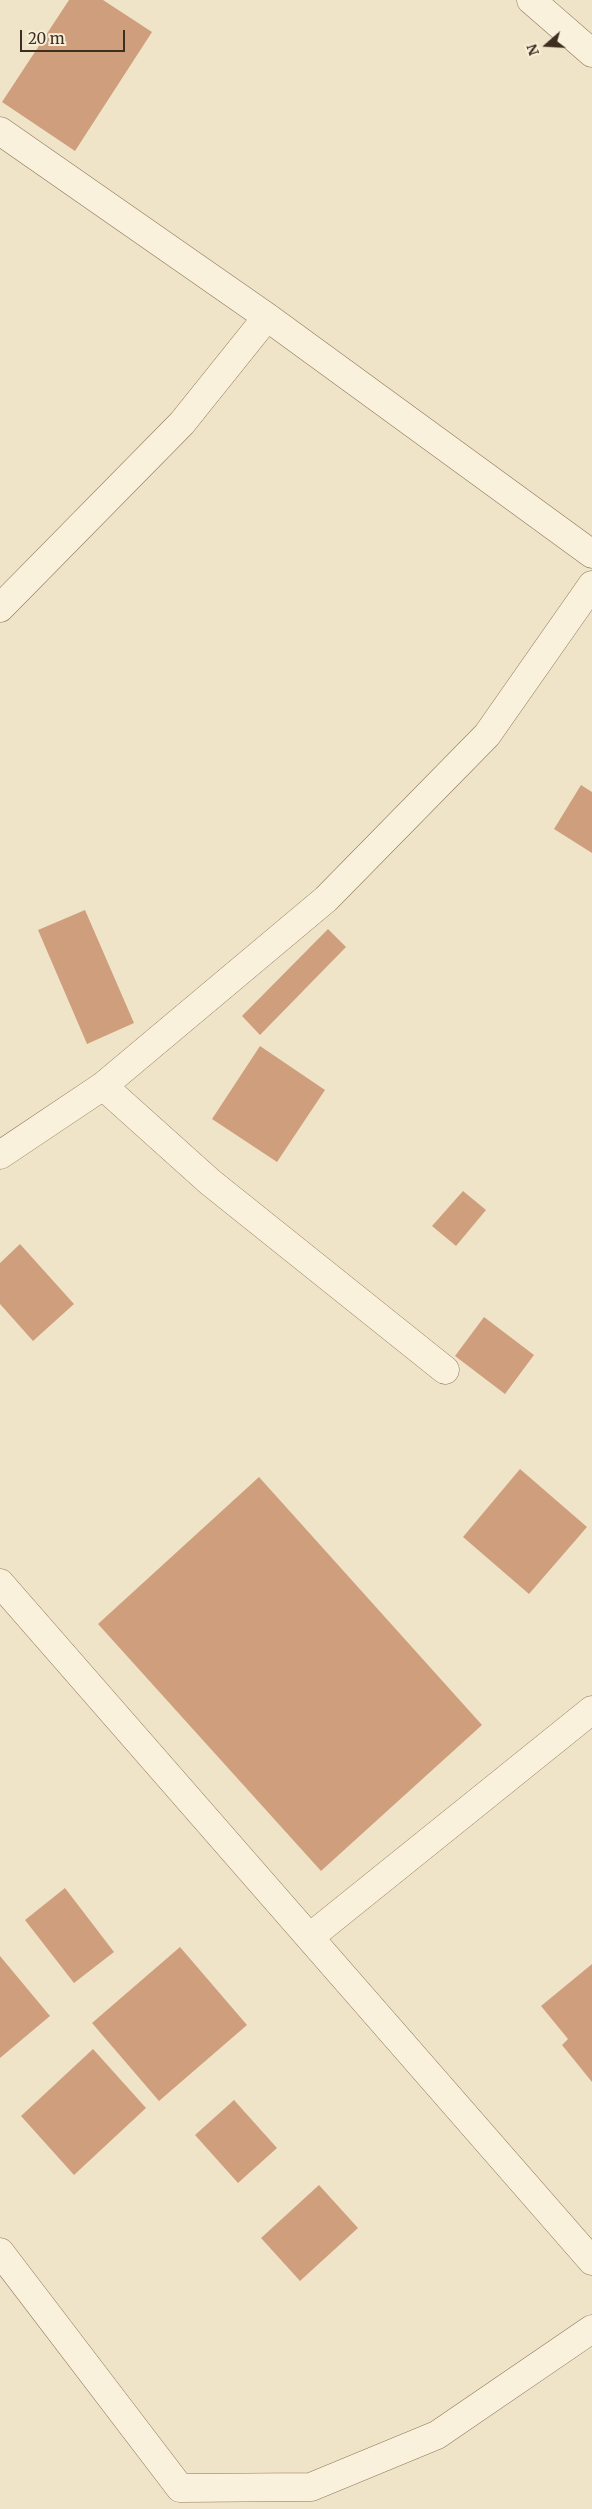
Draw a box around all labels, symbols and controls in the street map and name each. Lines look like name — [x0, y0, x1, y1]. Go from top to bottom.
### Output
scale bar — [22, 20, 128, 52]
north arrow — [522, 20, 572, 70]
text: 20 m — [28, 29, 65, 48]
text: N — [523, 42, 543, 58]

